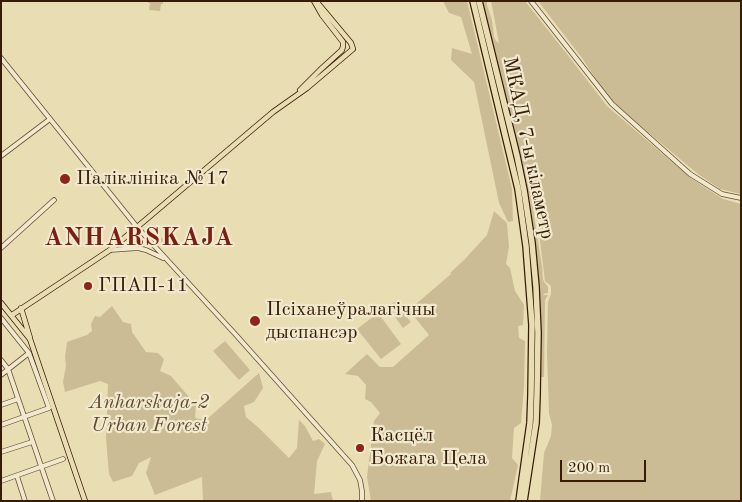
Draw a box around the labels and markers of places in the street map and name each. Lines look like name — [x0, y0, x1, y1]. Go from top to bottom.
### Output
place label: Паліклініка №17 — [76, 167, 229, 191]
marker: Паліклініка №17 — [58, 172, 72, 186]
place label: ГПАП-11 — [98, 274, 188, 298]
marker: ГПАП-11 — [82, 280, 94, 292]
place label: Псіханеўралагічны дыспансэр — [266, 298, 435, 345]
marker: Псіханеўралагічны дыспансэр — [248, 314, 262, 328]
place label: Касцёл Божага Цела — [370, 424, 487, 471]
marker: Касцёл Божага Цела — [354, 442, 366, 454]

